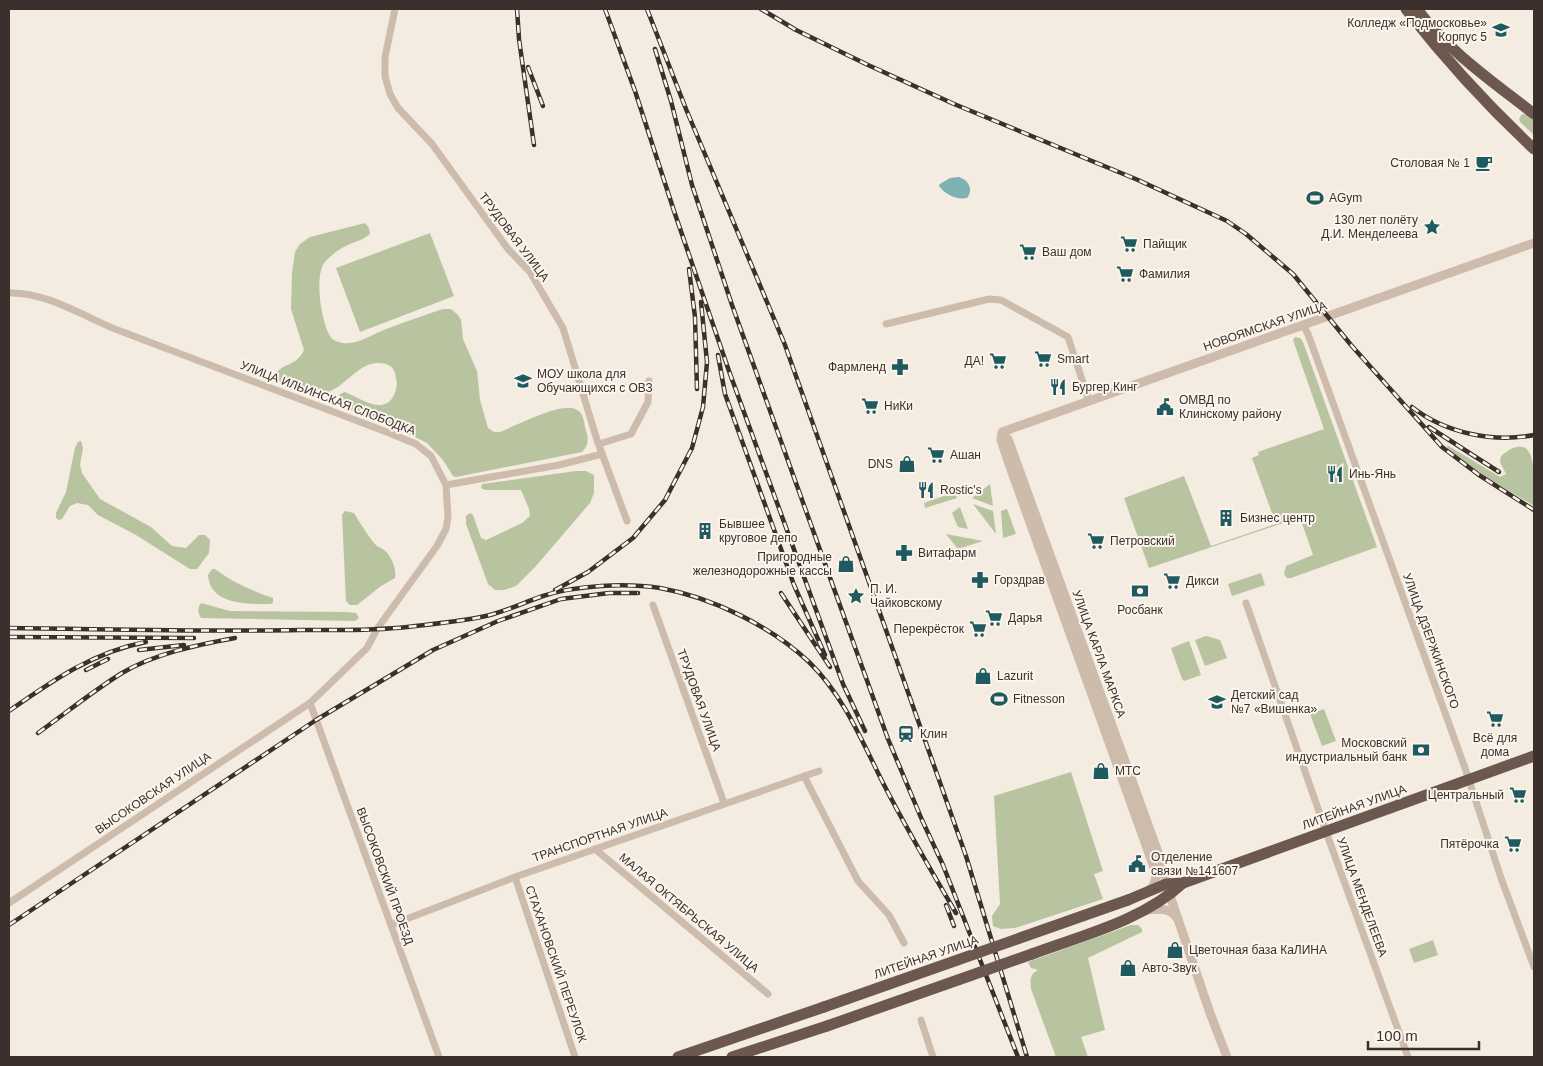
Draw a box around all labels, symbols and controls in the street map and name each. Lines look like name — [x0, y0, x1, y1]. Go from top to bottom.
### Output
place label: Колледж «Подмосковье» Корпус 5 — [1347, 16, 1487, 44]
school or university icon: Колледж «Подмосковье» Корпус 5 — [1491, 20, 1511, 40]
cafe icon: Столовая № 1 — [1474, 153, 1494, 173]
place label: Столовая № 1 — [1390, 156, 1470, 170]
sports icon: AGym — [1305, 188, 1325, 208]
street label: ТРУДОВАЯ УЛИЦА — [476, 190, 552, 284]
place label: AGym — [1329, 191, 1362, 205]
place label: 130 лет полёту Д.И. Менделеева — [1321, 213, 1418, 241]
place icon: 130 лет полёту Д.И. Менделеева — [1422, 217, 1442, 237]
supermarket icon: Пайщик — [1119, 234, 1139, 254]
place label: Пайщик — [1143, 237, 1188, 251]
supermarket icon: Ваш дом — [1018, 242, 1038, 262]
place label: Ваш дом — [1042, 245, 1092, 259]
supermarket icon: Фамилия — [1115, 264, 1135, 284]
place label: Фамилия — [1139, 267, 1190, 281]
street label: НОВОЯМСКАЯ УЛИЦА — [1201, 298, 1329, 354]
supermarket icon: Smart — [1033, 349, 1053, 369]
supermarket icon: ДА! — [988, 351, 1008, 371]
place label: Smart — [1057, 352, 1090, 366]
place label: ДА! — [965, 354, 984, 368]
pharmacy icon: Фармленд — [890, 357, 910, 377]
street label: УЛИЦА ИЛЬИНСКАЯ СЛОБОДКА — [238, 358, 418, 438]
place label: Фармленд — [828, 360, 886, 374]
place label: МОУ школа для Обучающихся с ОВЗ — [537, 367, 653, 395]
school or university icon: МОУ школа для Обучающихся с ОВЗ — [513, 371, 533, 391]
restaurant icon: Бургер Кинг — [1048, 377, 1068, 397]
place label: Бургер Кинг — [1072, 380, 1138, 394]
place label: ОМВД по Клинскому району — [1179, 393, 1281, 421]
supermarket icon: НиКи — [860, 396, 880, 416]
public building icon: ОМВД по Клинскому району — [1155, 397, 1175, 417]
place label: НиКи — [884, 399, 913, 413]
supermarket icon: Ашан — [926, 445, 946, 465]
place label: Ашан — [950, 448, 981, 462]
shop icon: DNS — [897, 454, 917, 474]
place label: DNS — [868, 457, 893, 471]
restaurant icon: Инь-Янь — [1325, 464, 1345, 484]
place label: Инь-Янь — [1349, 467, 1396, 481]
restaurant icon: Rostic's — [916, 480, 936, 500]
place label: Rostic's — [940, 483, 982, 497]
building icon: Бизнес центр — [1216, 508, 1236, 528]
place label: Бизнес центр — [1240, 511, 1315, 525]
place label: Бывшее круговое депо — [719, 517, 798, 545]
building icon: Бывшее круговое депо — [695, 521, 715, 541]
supermarket icon: Петровский — [1086, 531, 1106, 551]
place label: Петровский — [1110, 534, 1175, 548]
pharmacy icon: Витафарм — [894, 543, 914, 563]
place label: Витафарм — [918, 546, 976, 560]
place label: Пригородные железнодорожные кассы — [693, 550, 832, 578]
shop icon: Пригородные железнодорожные кассы — [836, 554, 856, 574]
pharmacy icon: Горздрав — [970, 570, 990, 590]
supermarket icon: Дикси — [1162, 571, 1182, 591]
street label: УЛИЦА ДЗЕРЖИНСКОГО — [1400, 571, 1462, 711]
place label: Горздрав — [994, 573, 1045, 587]
place label: Дикси — [1186, 574, 1219, 588]
bank icon: Росбанк — [1130, 581, 1150, 601]
place label: П. И. Чайковскому — [870, 582, 942, 610]
place icon: П. И. Чайковскому — [846, 586, 866, 606]
street label: УЛИЦА КАРЛА МАРКСА — [1069, 588, 1129, 720]
place label: Росбанк — [1117, 603, 1163, 617]
supermarket icon: Дарья — [984, 608, 1004, 628]
place label: Дарья — [1008, 611, 1042, 625]
supermarket icon: Перекрёсток — [968, 619, 988, 639]
place label: Перекрёсток — [893, 622, 965, 636]
street label: ТРУДОВАЯ УЛИЦА — [674, 647, 724, 753]
shop icon: Lazurit — [973, 666, 993, 686]
place label: Lazurit — [997, 669, 1034, 683]
place label: Детский сад №7 «Вишенка» — [1231, 688, 1317, 716]
sports icon: Fitnesson — [989, 689, 1009, 709]
place label: Fitnesson — [1013, 692, 1065, 706]
school or university icon: Детский сад №7 «Вишенка» — [1207, 692, 1227, 712]
supermarket icon: Всё для дома — [1485, 709, 1505, 729]
station icon: Клин — [896, 724, 916, 744]
place label: Клин — [920, 727, 947, 741]
place label: Всё для дома — [1473, 731, 1517, 759]
place label: Московский индустриальный банк — [1286, 736, 1408, 764]
bank icon: Московский индустриальный банк — [1411, 740, 1431, 760]
street label: ВЫСОКОВСКАЯ УЛИЦА — [93, 749, 213, 837]
shop icon: МТС — [1091, 761, 1111, 781]
place label: МТС — [1115, 764, 1141, 778]
street label: ЛИТЕЙНАЯ УЛИЦА — [1300, 781, 1408, 832]
supermarket icon: Центральный — [1508, 785, 1528, 805]
place label: Центральный — [1428, 788, 1504, 802]
street label: ВЫСОКОВСКИЙ ПРОЕЗД — [354, 805, 417, 947]
street label: ТРАНСПОРТНАЯ УЛИЦА — [531, 805, 669, 865]
supermarket icon: Пятёрочка — [1503, 834, 1523, 854]
street label: УЛИЦА МЕНДЕЛЕЕВА — [1334, 835, 1390, 959]
place label: Пятёрочка — [1440, 837, 1499, 851]
street label: МАЛАЯ ОКТЯБРЬСКАЯ УЛИЦА — [616, 850, 762, 976]
place label: Отделение связи №141607 — [1151, 850, 1239, 878]
public building icon: Отделение связи №141607 — [1127, 854, 1147, 874]
street label: СТАХАНОВСКИЙ ПЕРЕУЛОК — [523, 883, 590, 1044]
street label: ЛИТЕЙНАЯ УЛИЦА — [872, 932, 980, 981]
shop icon: Цветочная база КаЛИНА — [1165, 940, 1185, 960]
place label: Цветочная база КаЛИНА — [1189, 943, 1327, 957]
shop icon: Авто-Звук — [1118, 958, 1138, 978]
place label: Авто-Звук — [1142, 961, 1198, 975]
scale bar — [1368, 1018, 1479, 1050]
text: 100 m — [1376, 1027, 1418, 1044]

